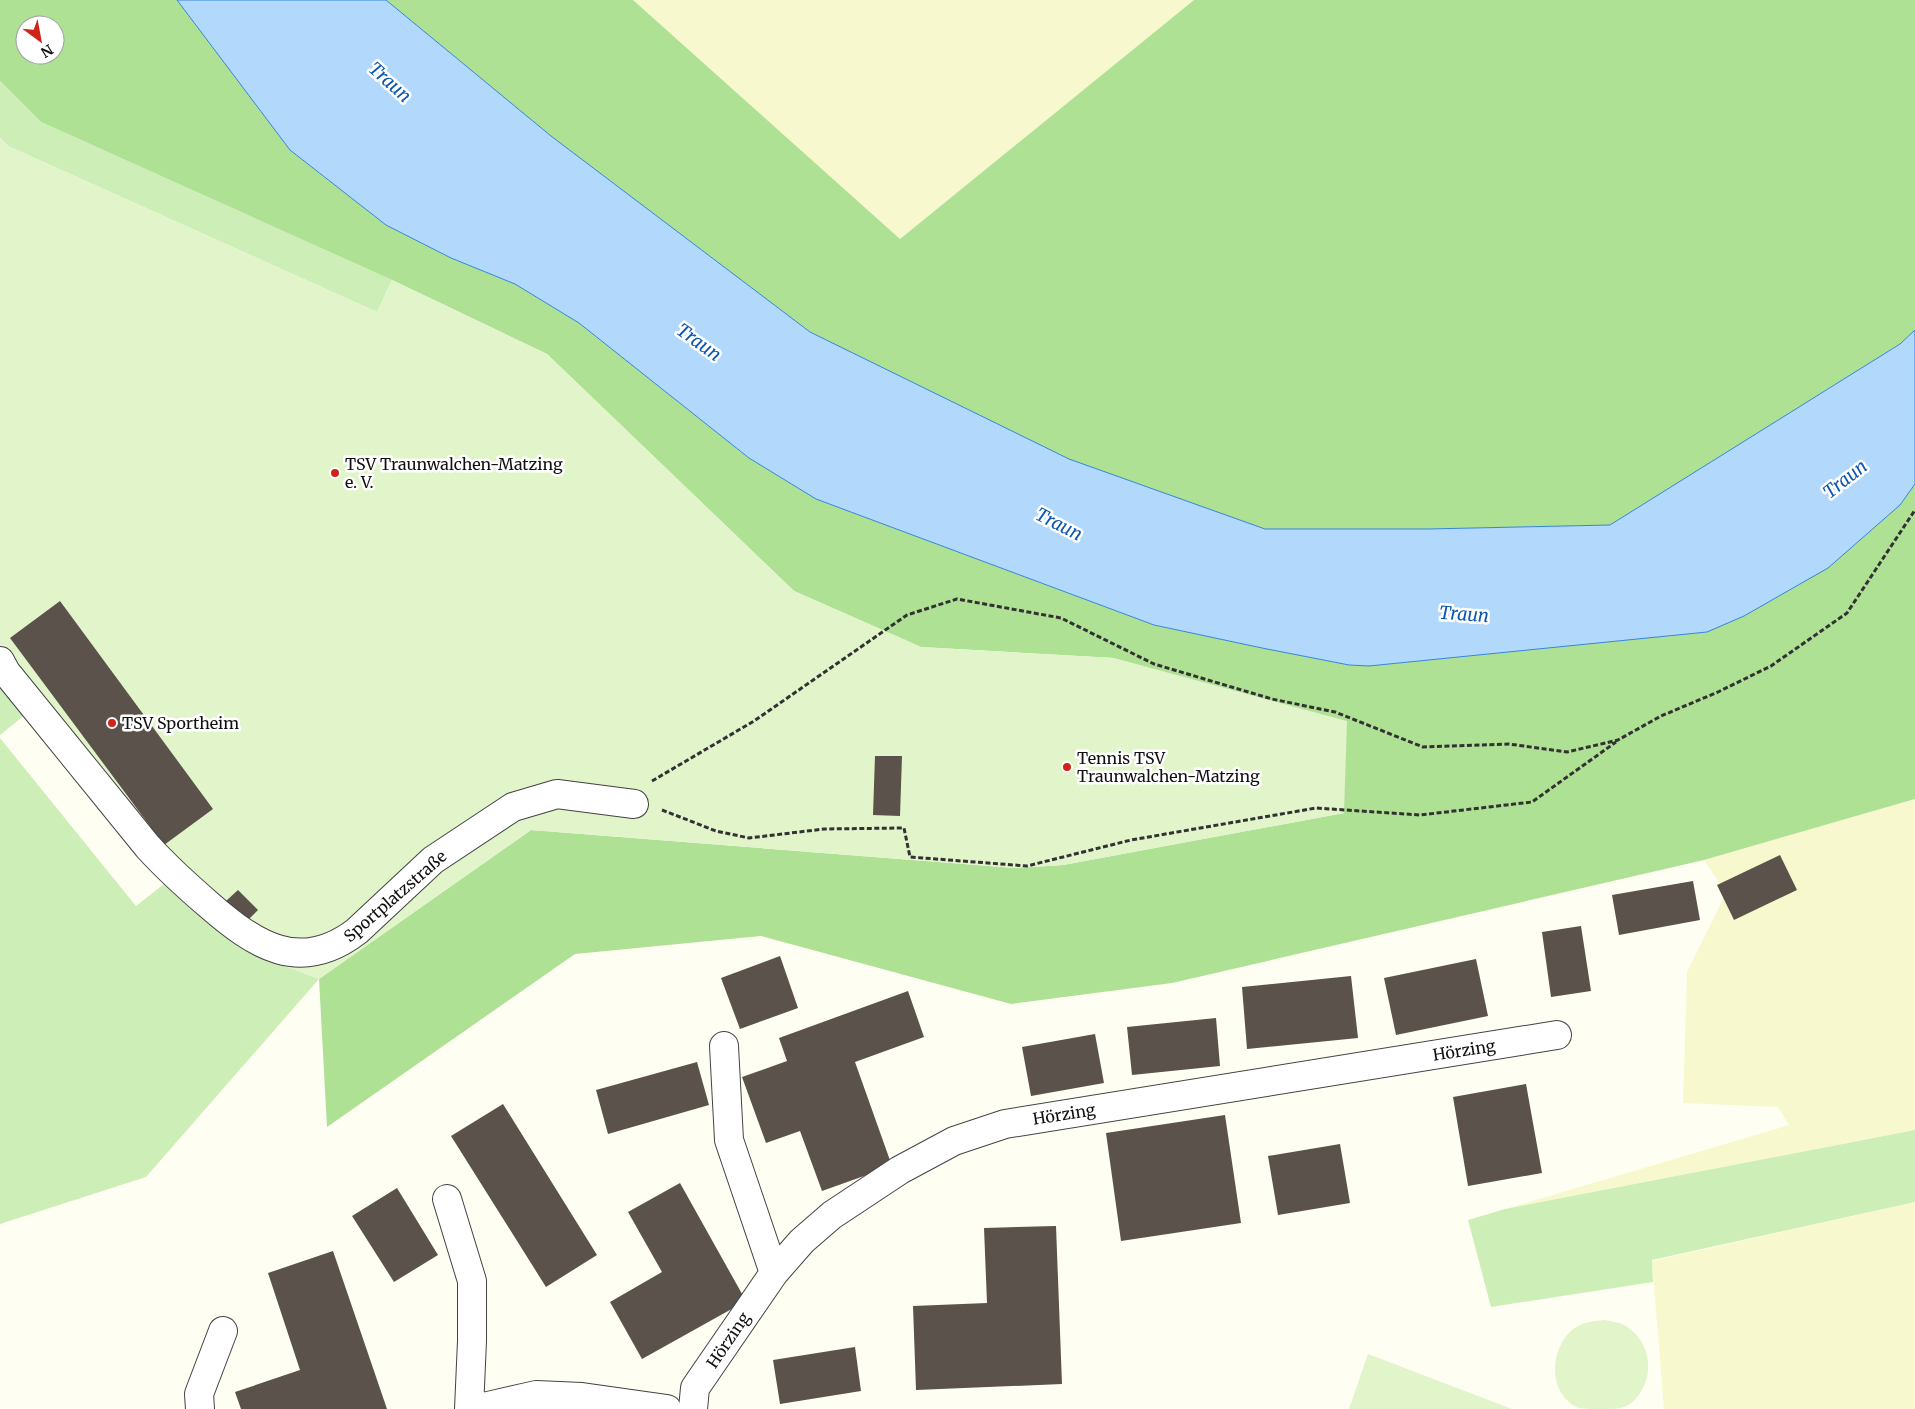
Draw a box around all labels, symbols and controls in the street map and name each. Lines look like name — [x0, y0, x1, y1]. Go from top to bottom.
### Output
north arrow — [15, 15, 65, 65]
text: N — [37, 40, 56, 62]
water label: Traun — [364, 57, 416, 107]
water label: Traun — [672, 318, 726, 366]
place label: TSV Traunwalchen-Matzing e. V. — [345, 454, 563, 492]
water label: Traun — [1818, 455, 1872, 503]
marker: TSV Traunwalchen-Matzing e. V. — [329, 467, 341, 479]
water label: Traun — [1032, 502, 1086, 546]
water label: Traun — [1438, 601, 1490, 627]
place label: TSV Sportheim — [122, 713, 239, 733]
marker: TSV Sportheim — [106, 717, 118, 729]
place label: Tennis TSV Traunwalchen-Matzing — [1077, 748, 1260, 786]
marker: Tennis TSV Traunwalchen-Matzing — [1061, 761, 1073, 773]
street label: Sportplatzstraße — [340, 846, 450, 946]
street label: Hörzing — [1431, 1035, 1497, 1065]
street label: Hörzing — [1031, 1099, 1097, 1129]
street label: Hörzing — [702, 1308, 754, 1372]

